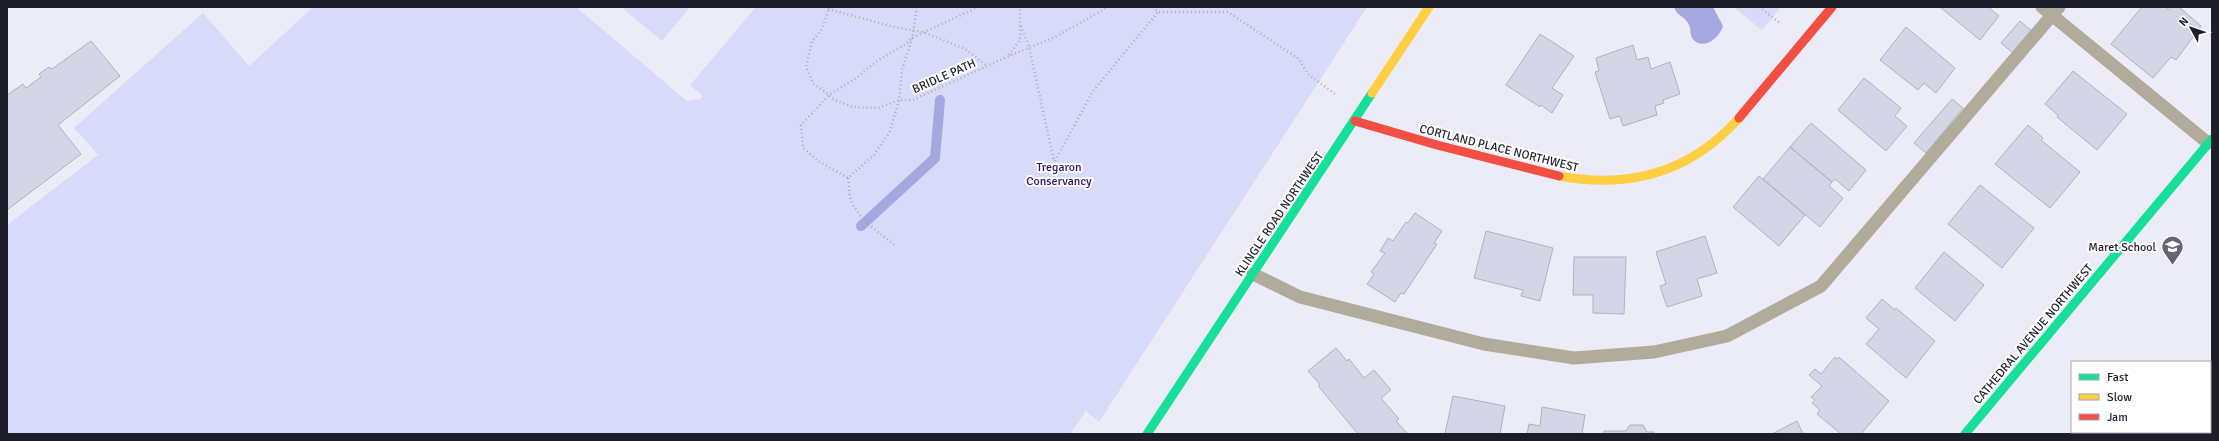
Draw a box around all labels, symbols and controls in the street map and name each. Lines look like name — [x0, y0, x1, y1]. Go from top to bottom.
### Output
north arrow — [2171, 8, 2211, 48]
text: N — [2176, 15, 2191, 29]
street label: BRIDLE PATH — [910, 56, 978, 97]
street label: CORTLAND PLACE NORTHWEST — [1418, 121, 1580, 176]
street label: KLINGLE ROAD NORTHWEST — [1232, 149, 1327, 279]
park label: Tregaron Conservancy — [1026, 160, 1092, 189]
school or university icon: Maret School — [2159, 234, 2185, 267]
place label: Maret School — [2088, 240, 2156, 255]
street label: CATHEDRAL AVENUE NORTHWEST — [1970, 261, 2096, 407]
legend — [2071, 361, 2211, 433]
text: Fast — [2107, 370, 2128, 385]
text: Slow — [2107, 390, 2132, 405]
text: Jam — [2107, 410, 2128, 425]

